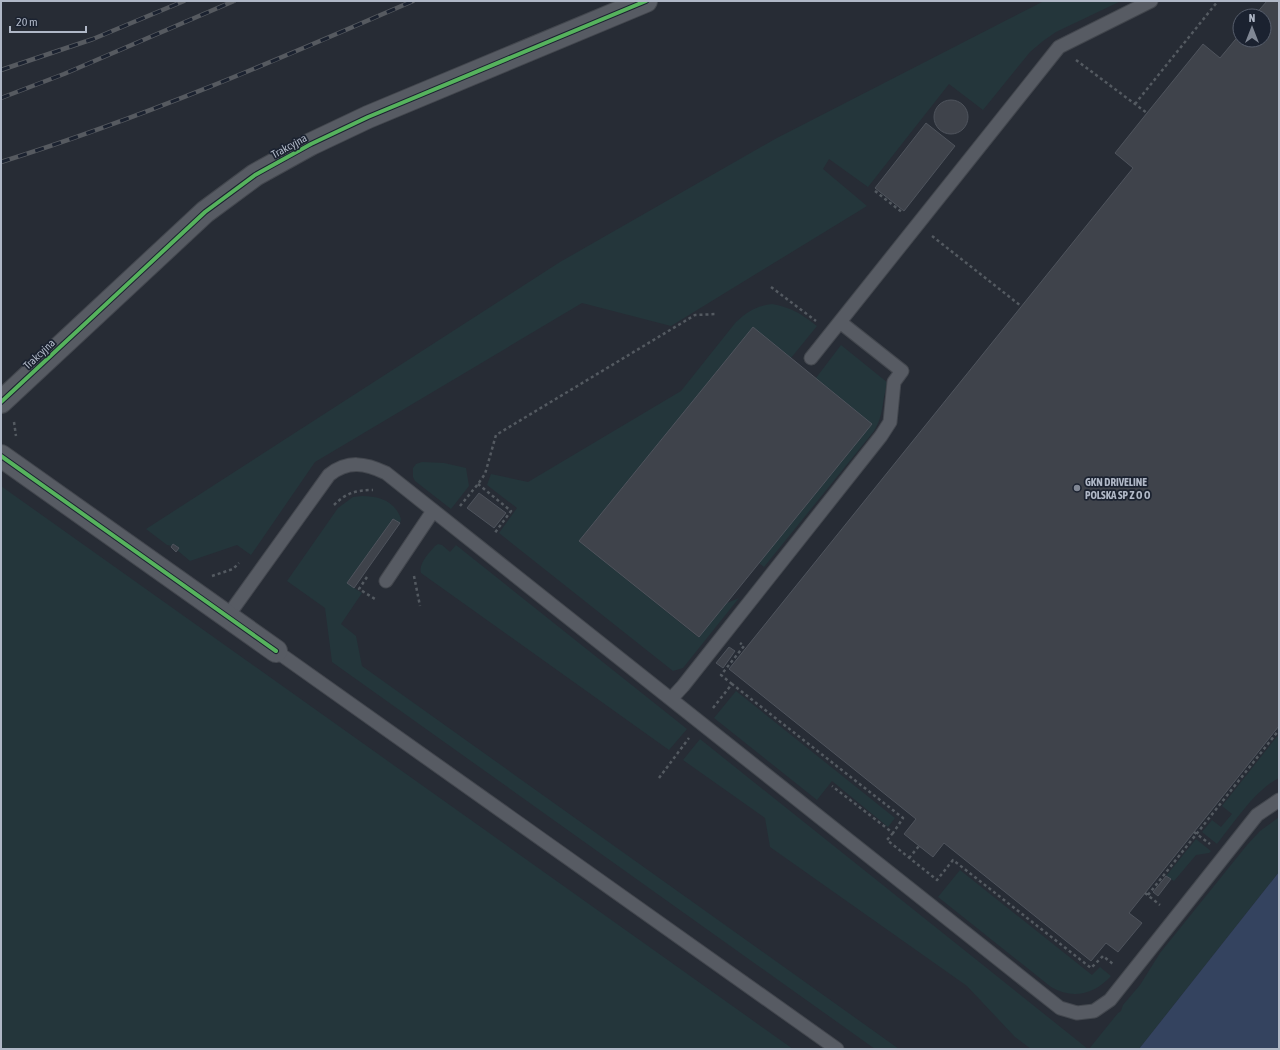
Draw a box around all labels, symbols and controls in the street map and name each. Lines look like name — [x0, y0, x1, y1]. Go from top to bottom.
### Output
scale bar — [10, 8, 86, 34]
north arrow — [1232, 8, 1272, 48]
text: N — [1249, 12, 1255, 24]
text: 20 m — [16, 15, 38, 29]
street label: Trakcyjna — [269, 131, 309, 161]
street label: Trakcyjna — [21, 336, 57, 372]
place label: GKN DRIVELINE POLSKA SP Z O O — [1085, 476, 1151, 501]
marker: GKN DRIVELINE POLSKA SP Z O O — [1072, 483, 1082, 493]

